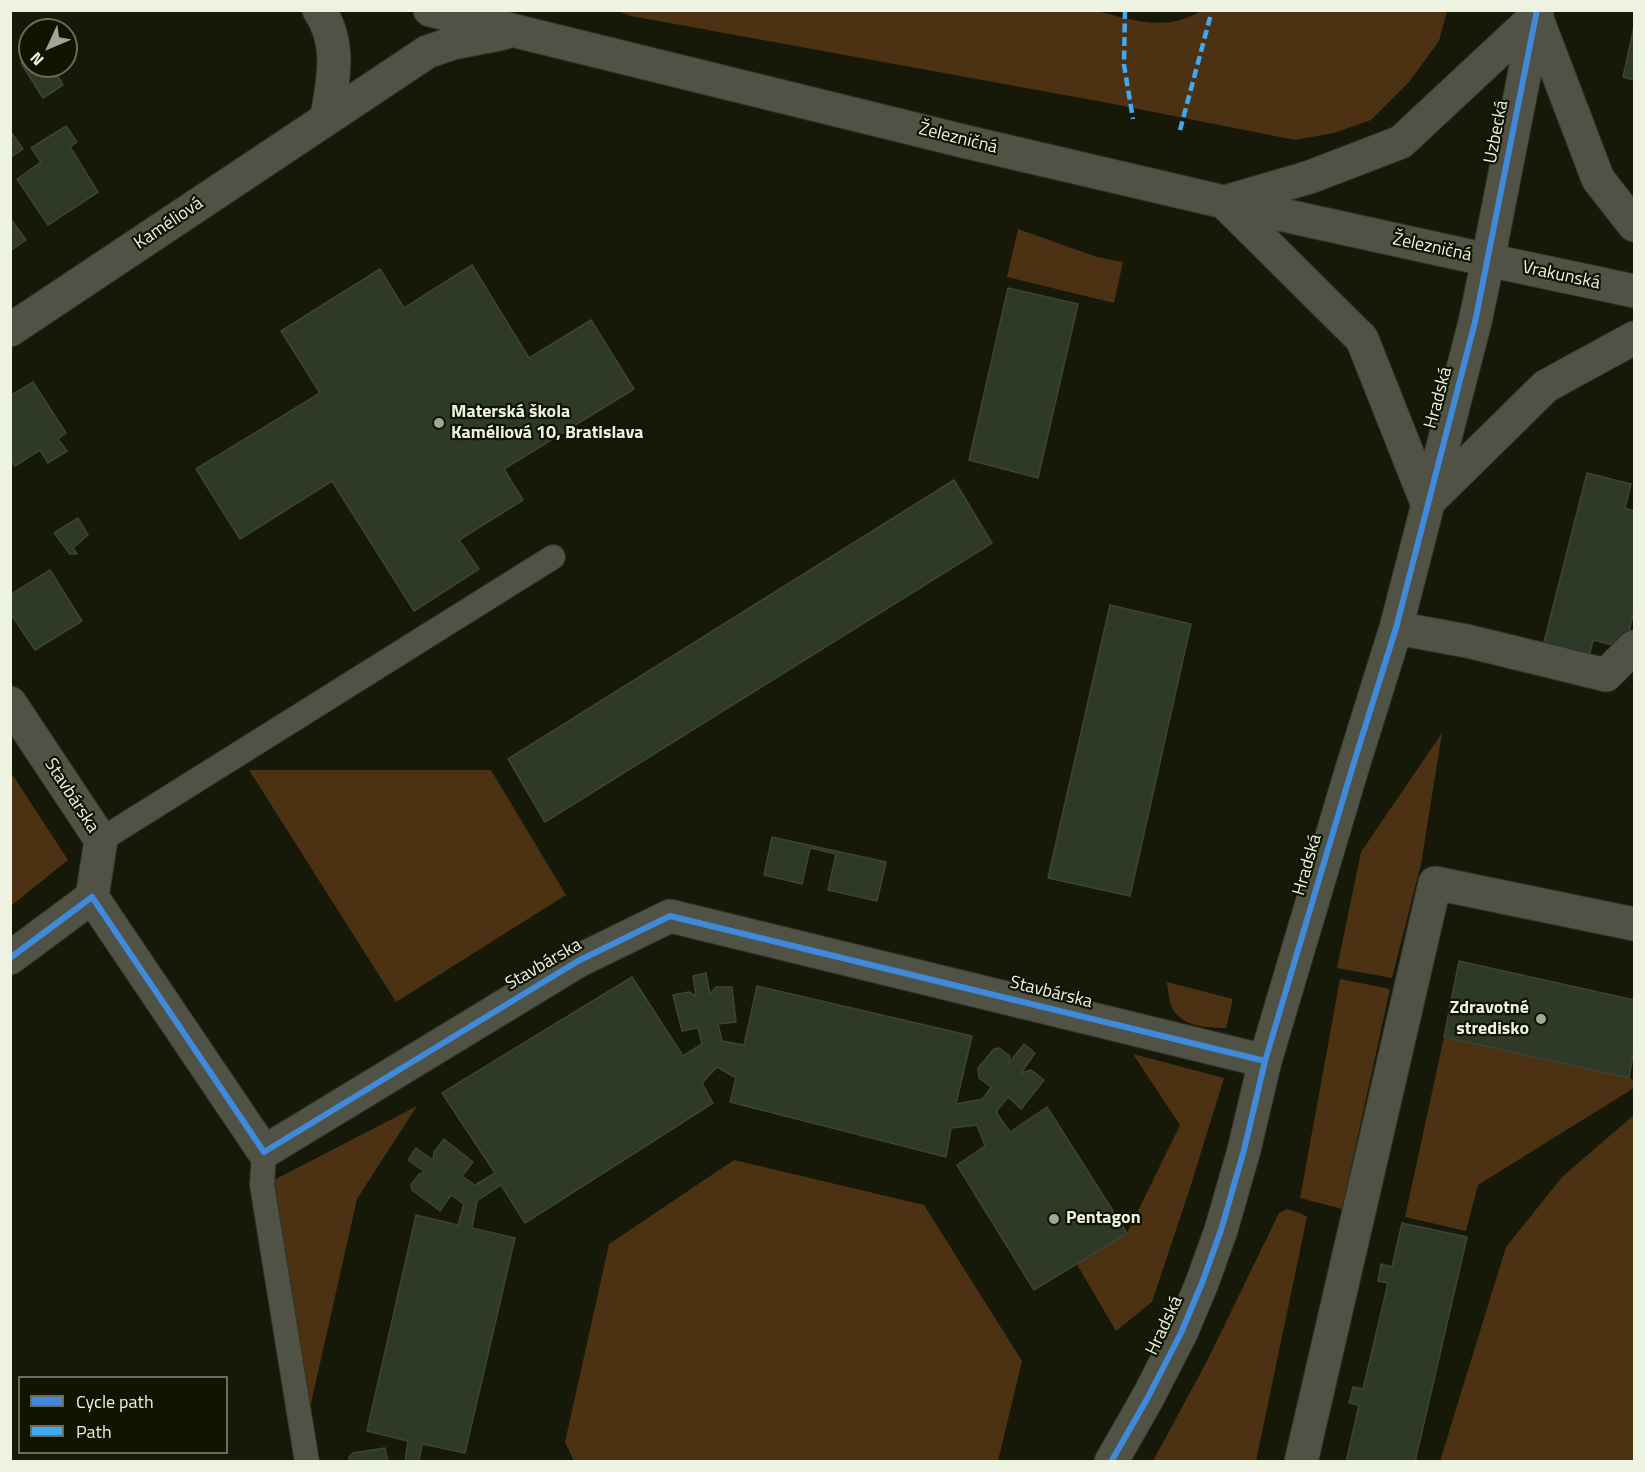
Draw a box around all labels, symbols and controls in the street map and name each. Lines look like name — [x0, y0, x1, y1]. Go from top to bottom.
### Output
north arrow — [18, 18, 78, 78]
text: N — [24, 47, 49, 71]
street label: Uzbecká — [1480, 99, 1514, 165]
street label: Železničná — [917, 119, 999, 159]
street label: Kaméliová — [130, 193, 208, 255]
street label: Železničná — [1391, 229, 1473, 267]
street label: Vrakunská — [1520, 257, 1602, 295]
street label: Hradská — [1420, 365, 1458, 431]
place label: Materská škola Kaméliová 10, Bratislava — [451, 402, 643, 444]
marker: Materská škola Kaméliová 10, Bratislava — [432, 416, 446, 430]
street label: Stavbárska — [39, 755, 103, 837]
street label: Hradská — [1289, 832, 1327, 898]
street label: Stavbárska — [502, 935, 586, 995]
street label: Stavbárska — [1008, 972, 1094, 1014]
place label: Zdravotné stredisko — [1450, 998, 1529, 1040]
marker: Zdravotné stredisko — [1534, 1012, 1548, 1026]
place label: Pentagon — [1066, 1208, 1141, 1230]
marker: Pentagon — [1047, 1212, 1061, 1226]
street label: Hradská — [1142, 1293, 1188, 1359]
legend — [18, 1376, 228, 1454]
text: Cycle path — [76, 1388, 154, 1415]
text: Path — [76, 1418, 112, 1445]

